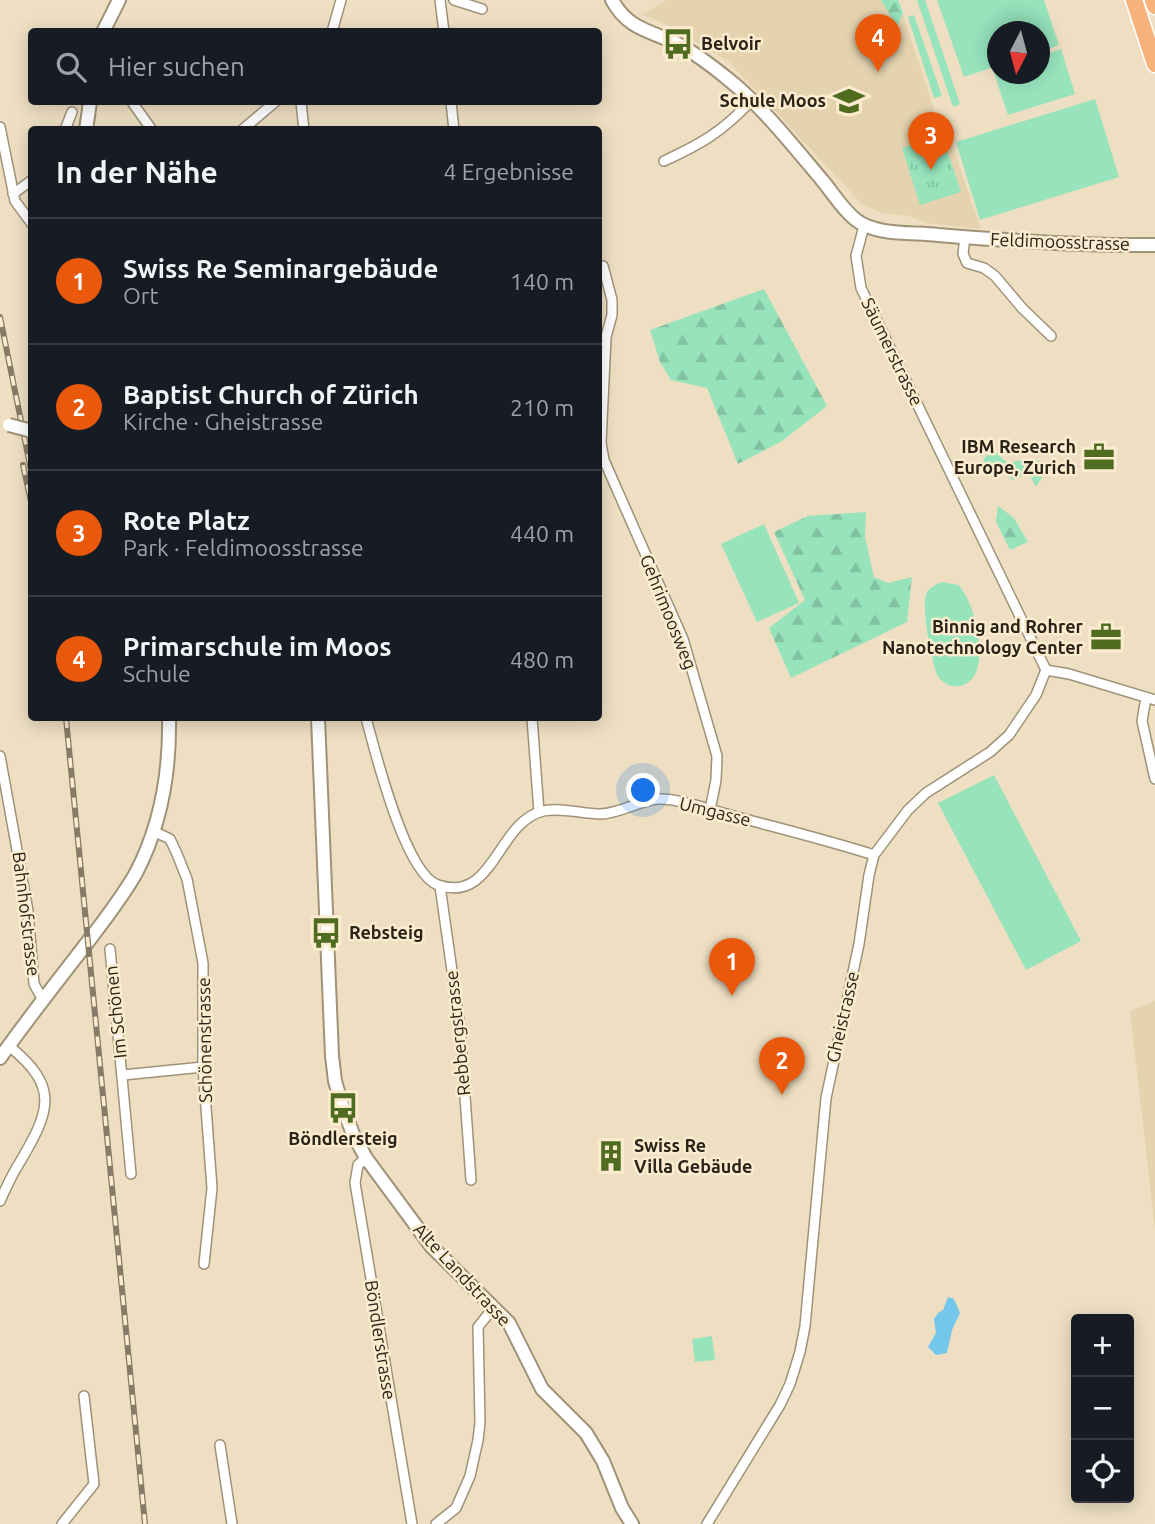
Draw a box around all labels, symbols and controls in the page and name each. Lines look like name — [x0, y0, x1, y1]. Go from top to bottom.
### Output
pin: 4 — [855, 14, 901, 72]
north arrow — [987, 21, 1050, 84]
bus stop icon: Belvoir — [661, 27, 695, 61]
search box — [28, 28, 602, 105]
place label: Belvoir — [701, 33, 762, 53]
icon: search — [52, 48, 90, 86]
text: Hier suchen — [108, 52, 245, 81]
school or university icon: Schule Moos — [832, 84, 866, 118]
place label: Schule Moos — [720, 90, 826, 110]
pin: 3 — [908, 112, 954, 170]
text: In der Nähe — [56, 155, 218, 189]
text: 4 Ergebnisse — [443, 159, 574, 184]
street label: Feldimoosstrasse — [990, 229, 1130, 253]
text: Swiss Re Seminargebäude — [123, 254, 438, 283]
text: 1 — [73, 269, 85, 294]
text: 140 m — [510, 269, 574, 294]
text: Ort — [123, 283, 159, 308]
street label: Säumerstrasse — [858, 294, 928, 409]
text: Baptist Church of Zürich — [123, 380, 419, 409]
text: 2 — [73, 395, 85, 420]
text: 210 m — [510, 395, 574, 420]
text: Kirche · Gheistrasse — [123, 409, 323, 434]
place label: IBM Research Europe, Zurich — [954, 436, 1076, 477]
office icon: IBM Research Europe, Zurich — [1082, 440, 1116, 474]
text: Rote Platz — [123, 506, 250, 535]
text: 3 — [73, 521, 85, 546]
text: 440 m — [510, 521, 574, 546]
text: Park · Feldimoosstrasse — [123, 535, 364, 560]
street label: Gehrimoosweg — [637, 551, 701, 672]
place label: Binnig and Rohrer Nanotechnology Center — [882, 616, 1084, 657]
office icon: Binnig and Rohrer Nanotechnology Center — [1089, 620, 1123, 654]
text: Primarschule im Moos — [123, 632, 392, 661]
text: 4 — [73, 647, 85, 672]
text: 480 m — [510, 647, 574, 672]
text: Schule — [123, 661, 191, 686]
your location — [626, 773, 660, 807]
street label: Umgasse — [677, 792, 753, 830]
street label: Bahnhofstrasse — [9, 850, 45, 977]
bus stop icon: Rebsteig — [309, 916, 343, 950]
place label: Rebsteig — [349, 922, 424, 942]
pin: 1 — [709, 938, 755, 996]
street label: Im Schönen — [100, 965, 130, 1060]
street label: Gheistrasse — [822, 969, 862, 1064]
street label: Rebbergstrasse — [440, 970, 474, 1097]
street label: Schönenstrasse — [193, 977, 215, 1103]
pin: 2 — [759, 1037, 805, 1095]
bus stop icon: Böndlersteig — [326, 1091, 360, 1125]
place label: Böndlersteig — [288, 1128, 398, 1148]
place label: Swiss Re Villa Gebäude — [634, 1135, 752, 1176]
building icon: Swiss Re Villa Gebäude — [594, 1139, 628, 1173]
street label: Alte Landstrasse — [410, 1219, 515, 1330]
street label: Böndlerstrasse — [362, 1279, 400, 1401]
map controls — [1071, 1314, 1134, 1503]
button: + — [1071, 1314, 1134, 1377]
button: − — [1071, 1377, 1134, 1440]
button: locate — [1071, 1440, 1134, 1503]

